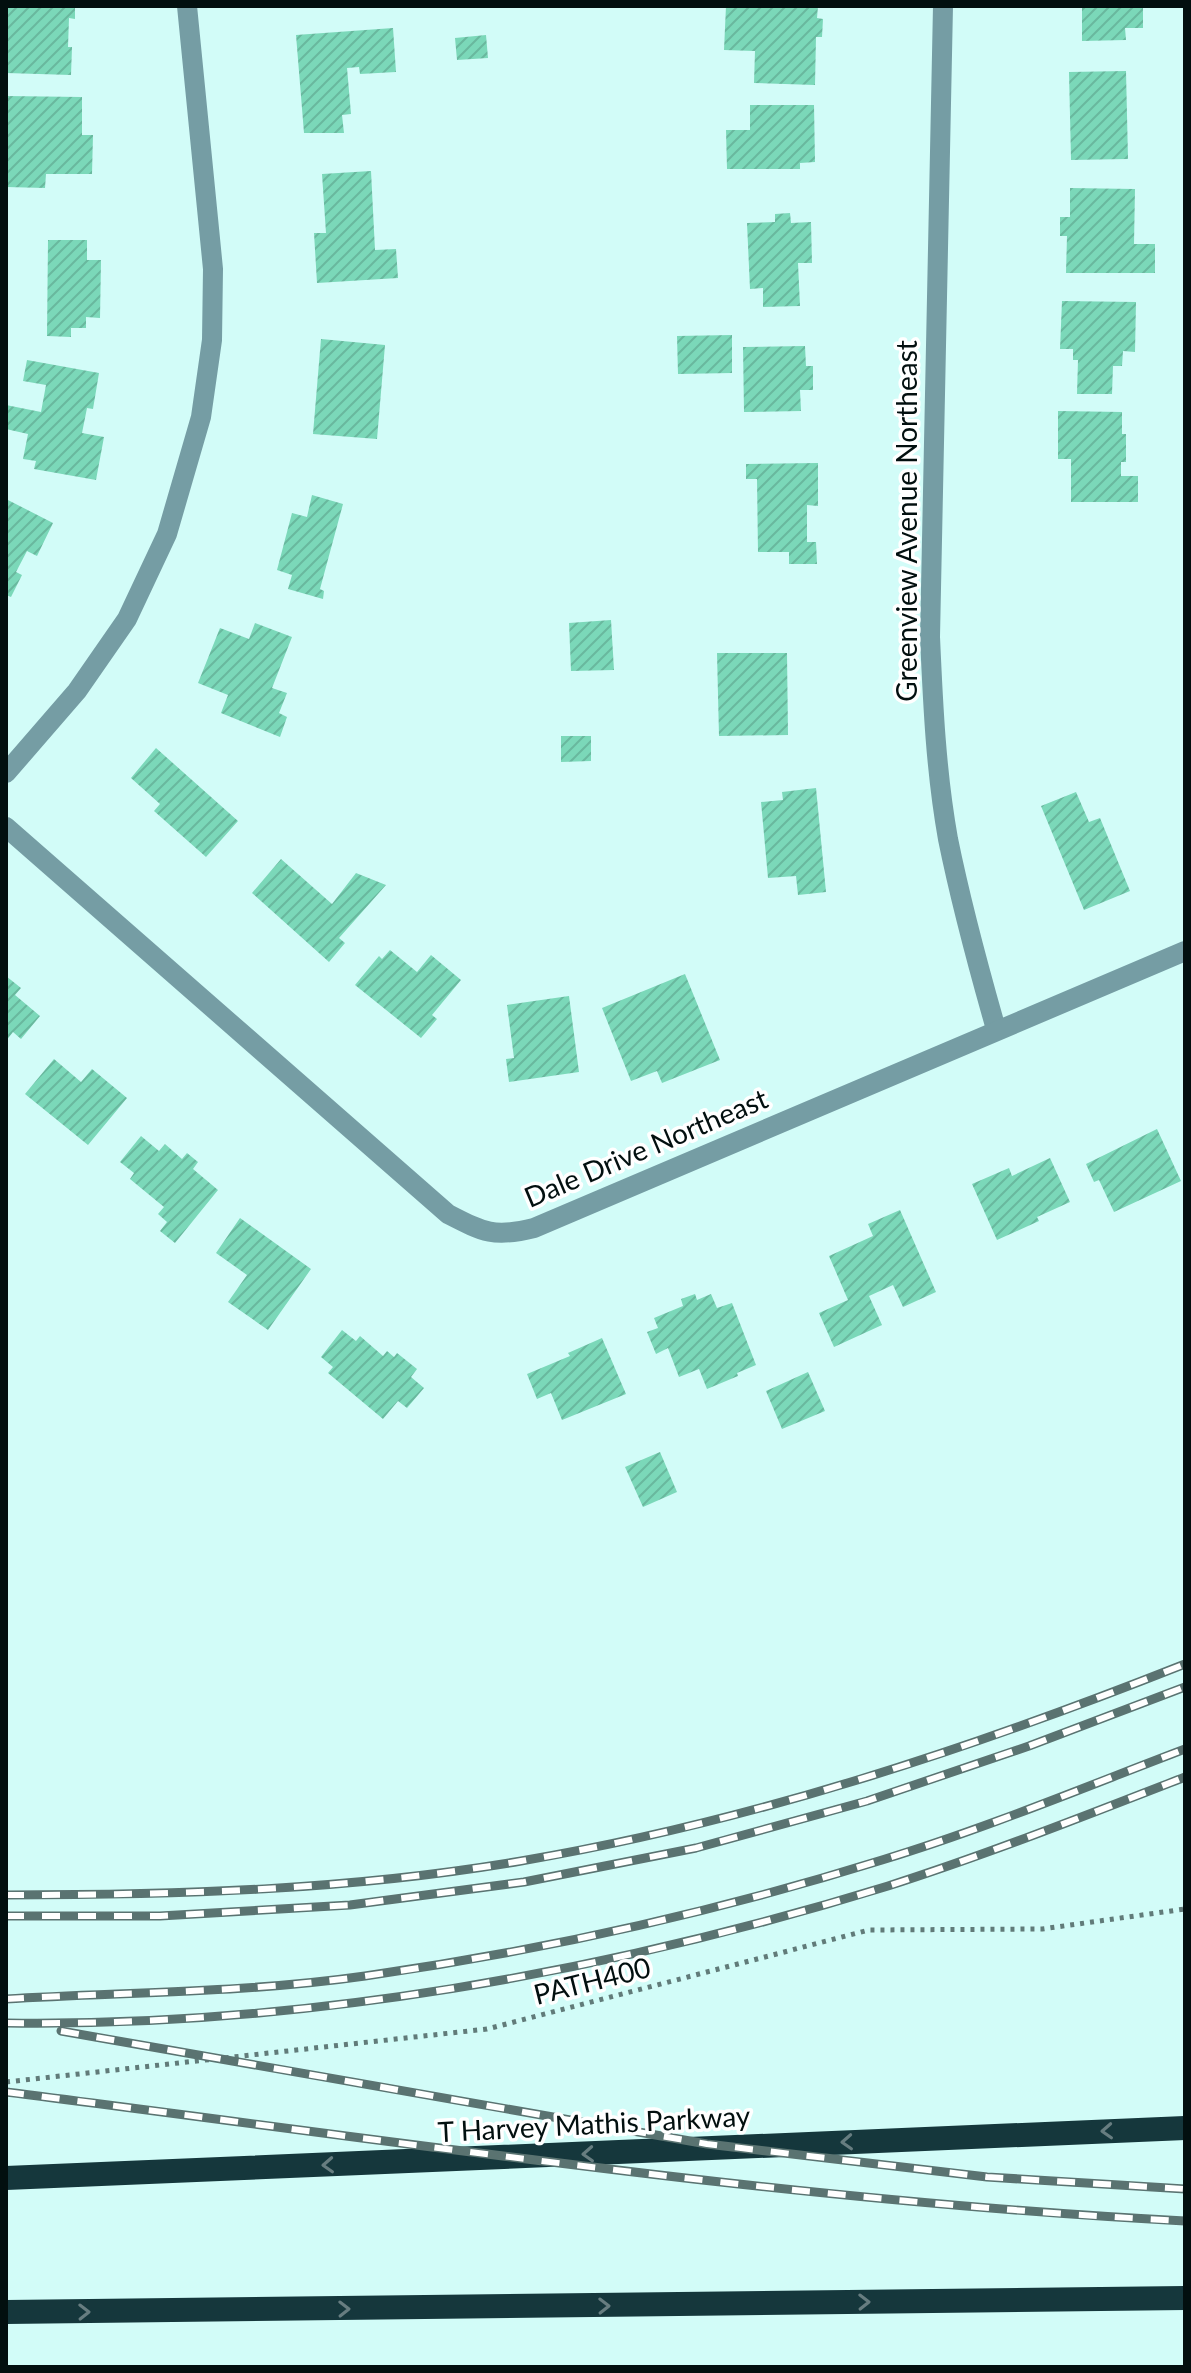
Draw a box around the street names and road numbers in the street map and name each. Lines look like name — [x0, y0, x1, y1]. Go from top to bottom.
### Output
street label: Greenview Avenue Northeast — [889, 340, 923, 702]
street label: Dale Drive Northeast — [519, 1080, 772, 1214]
street label: PATH400 — [530, 1949, 654, 2011]
street label: T Harvey Mathis Parkway — [437, 2098, 752, 2148]

